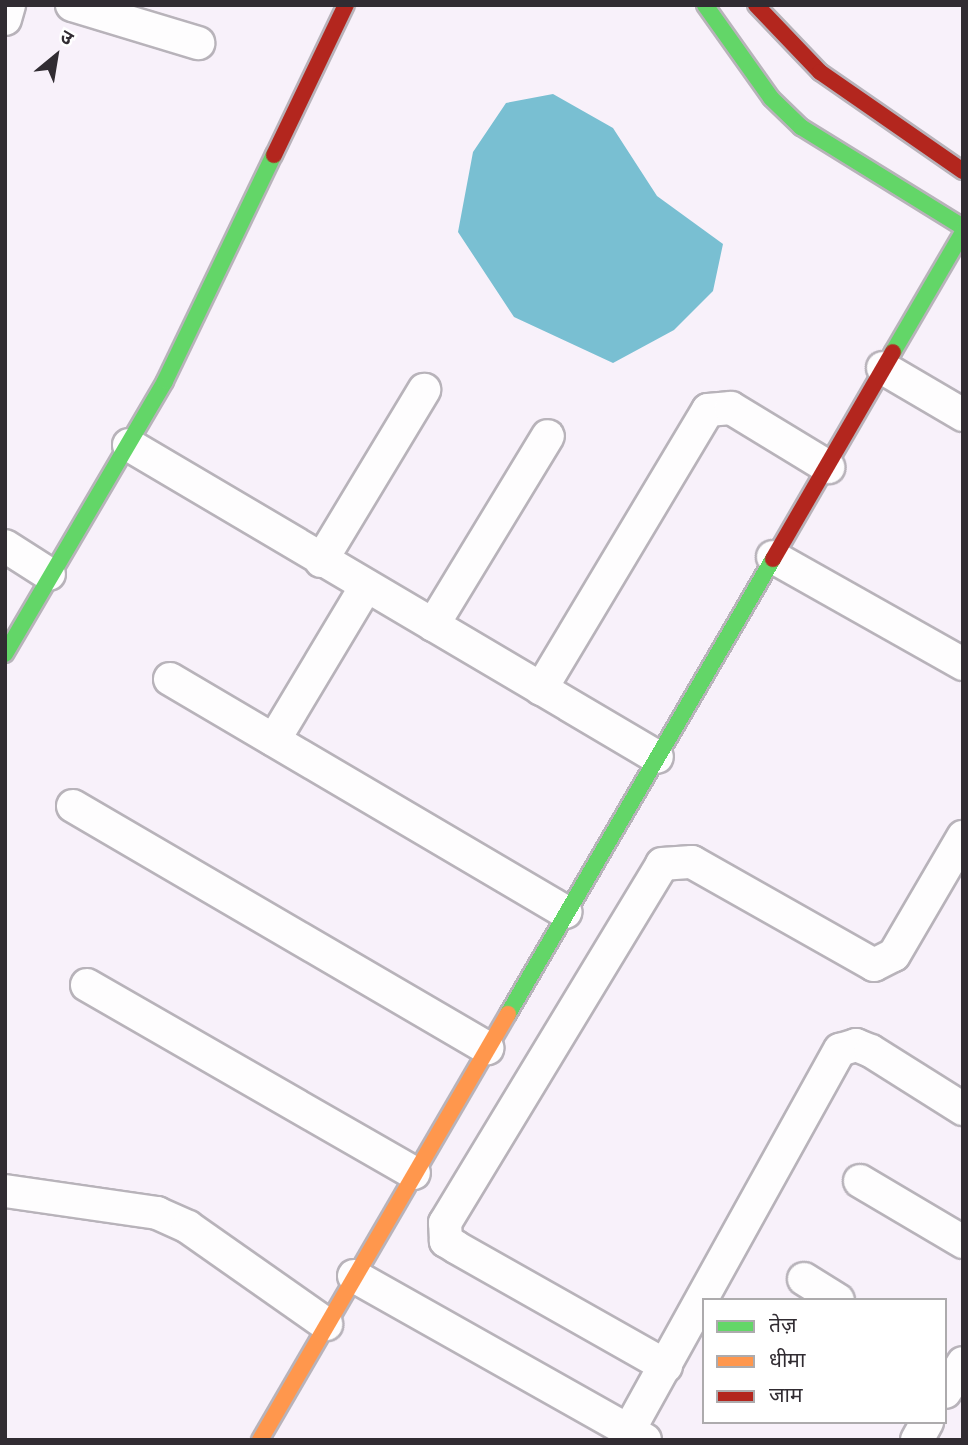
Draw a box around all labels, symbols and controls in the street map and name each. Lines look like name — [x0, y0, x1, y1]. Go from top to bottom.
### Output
north arrow — [21, 21, 91, 91]
text: उ — [56, 26, 77, 50]
legend — [702, 1298, 947, 1424]
text: तेज़ — [769, 1313, 797, 1337]
text: धीमा — [769, 1348, 805, 1372]
text: जाम — [769, 1383, 803, 1407]

